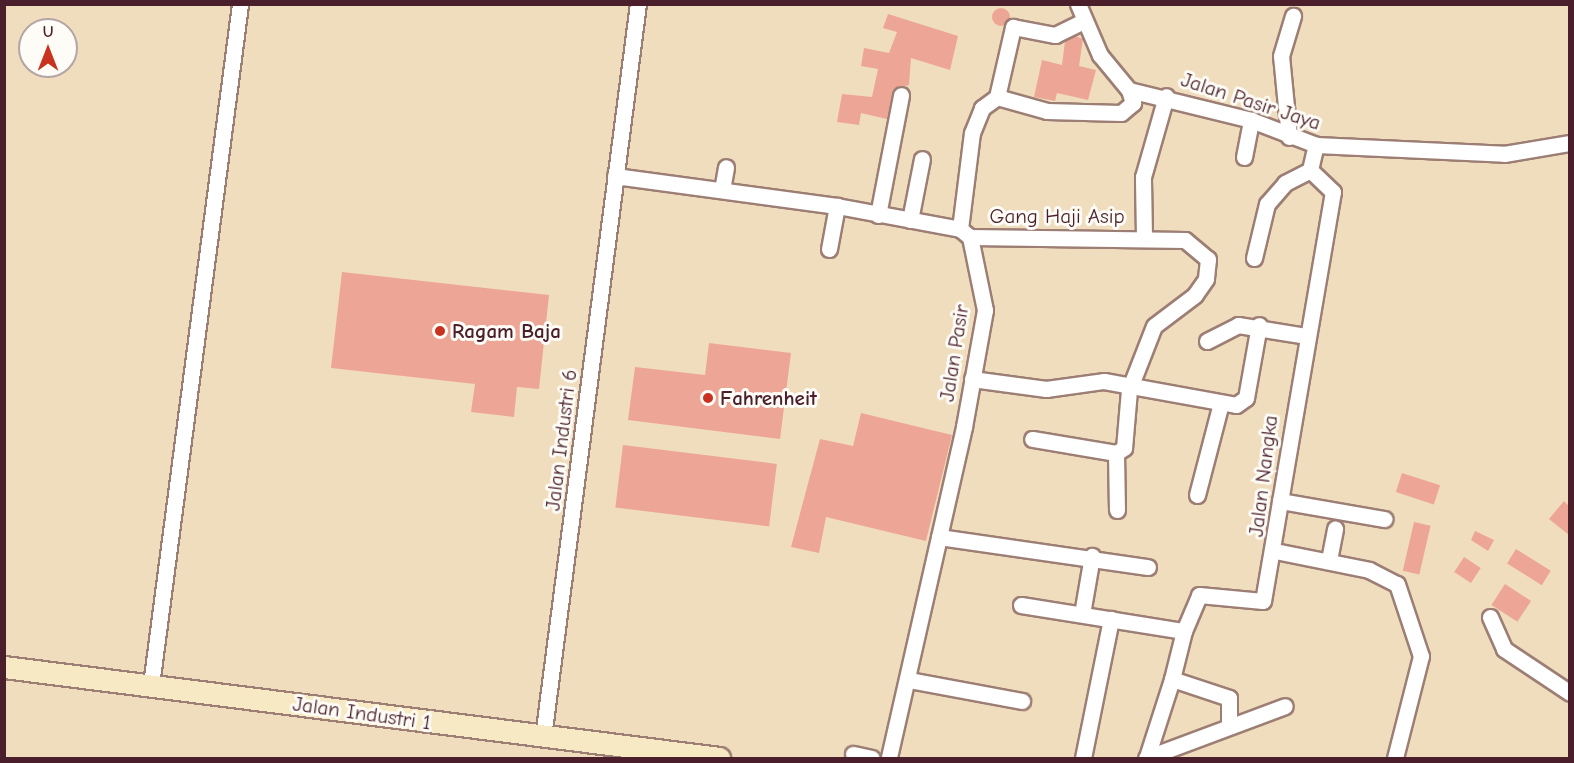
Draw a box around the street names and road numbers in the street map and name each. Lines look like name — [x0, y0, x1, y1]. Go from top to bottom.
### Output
street label: Jalan Pasir Jaya — [1178, 67, 1324, 135]
street label: Gang Haji Asip — [989, 203, 1125, 229]
street label: Jalan Pasir — [934, 303, 974, 403]
street label: Jalan Industri 6 — [540, 368, 582, 512]
street label: Jalan Nangka — [1243, 414, 1283, 538]
street label: Jalan Industri 1 — [291, 691, 433, 735]

